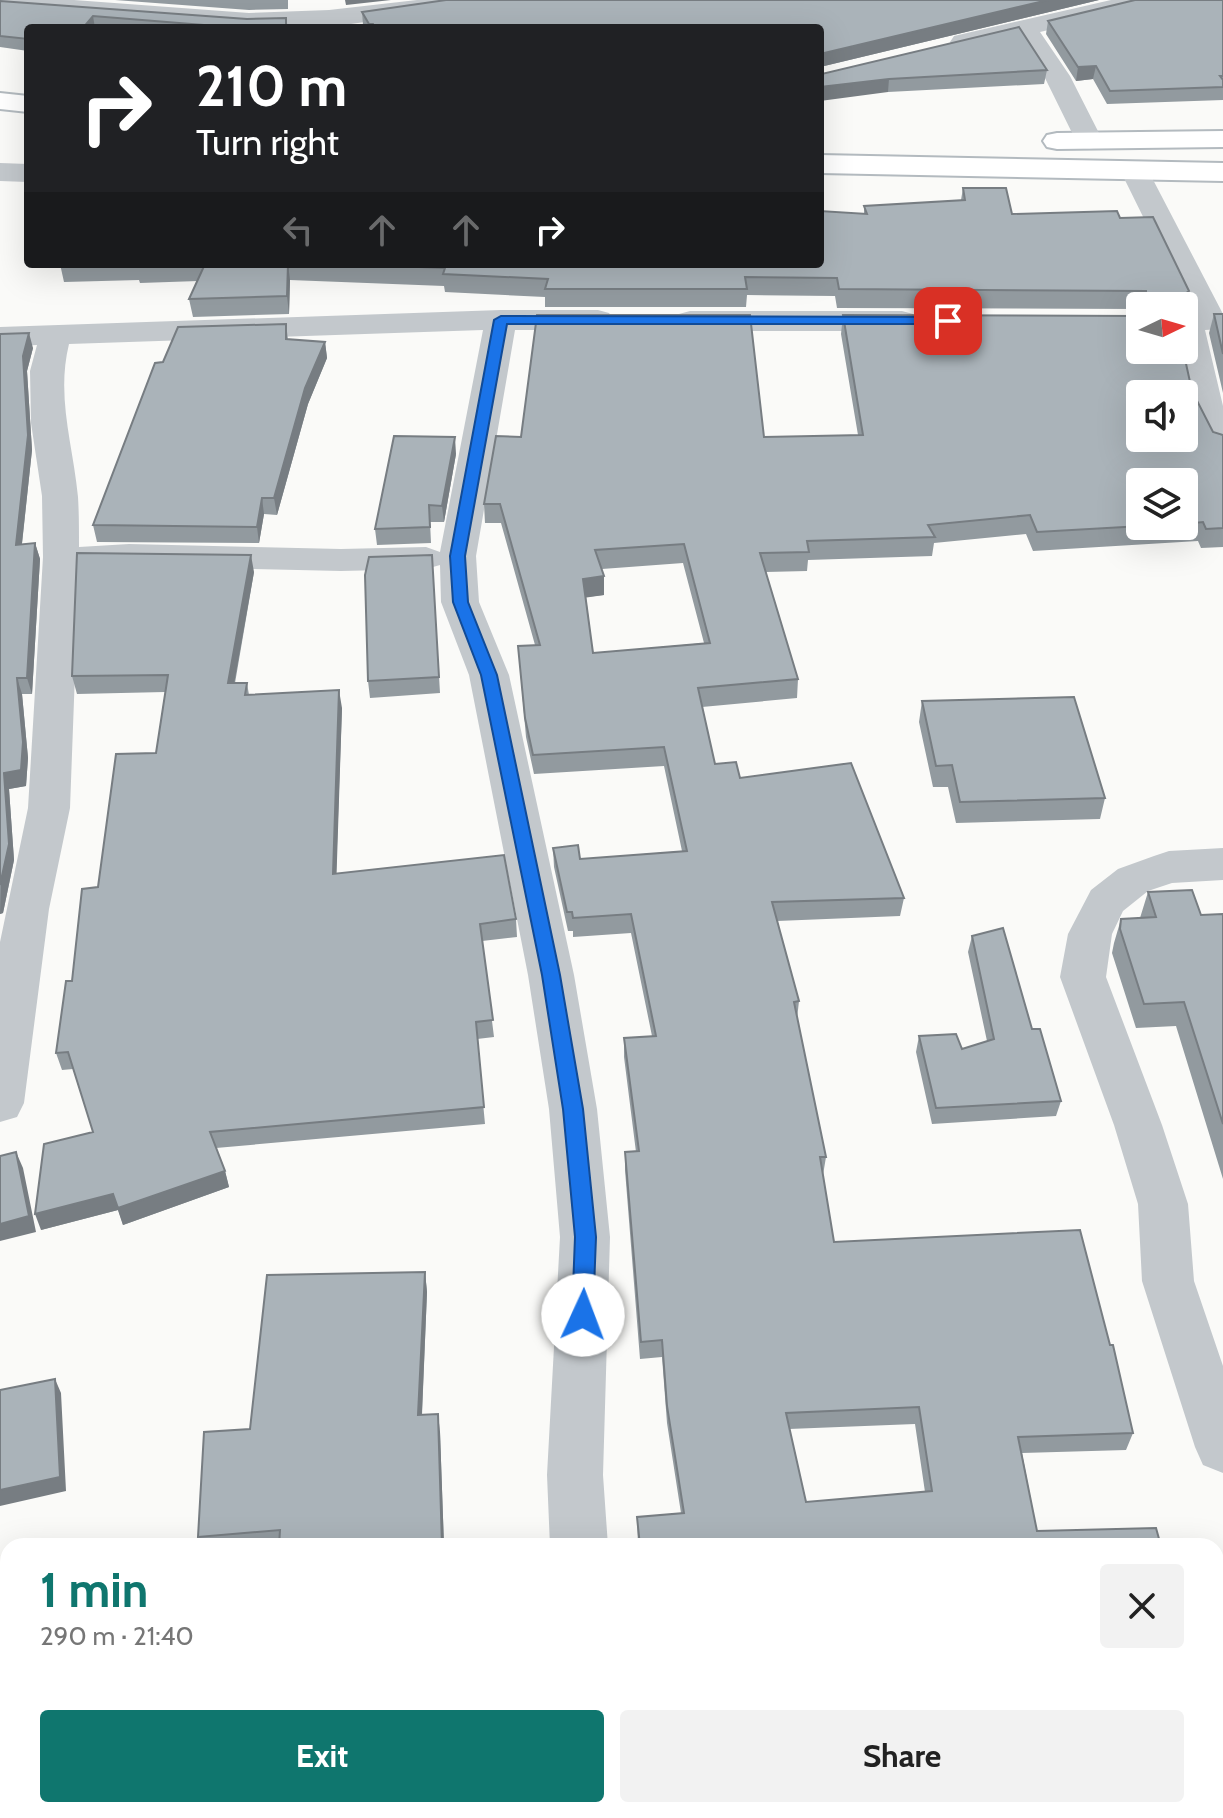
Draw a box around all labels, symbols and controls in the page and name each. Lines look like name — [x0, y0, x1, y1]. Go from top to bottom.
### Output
text: 210 m — [196, 52, 347, 120]
icon: right — [64, 56, 168, 160]
text: Turn right — [196, 120, 339, 164]
icon: left — [276, 208, 320, 252]
icon: ahead — [360, 208, 404, 252]
icon: ahead — [444, 208, 488, 252]
icon: right — [528, 208, 572, 252]
pin — [914, 287, 982, 355]
north arrow — [1126, 292, 1198, 364]
map controls — [1126, 292, 1198, 540]
icon: arrive — [926, 299, 970, 343]
button: sound — [1126, 380, 1198, 452]
button: layers — [1126, 468, 1198, 540]
position arrow — [541, 1273, 625, 1357]
text: 1 min — [40, 1561, 148, 1619]
button: close — [1100, 1564, 1184, 1648]
text: 290 m · 21:40 — [40, 1620, 194, 1652]
button: Exit — [40, 1710, 604, 1802]
button: Share — [620, 1710, 1184, 1802]

